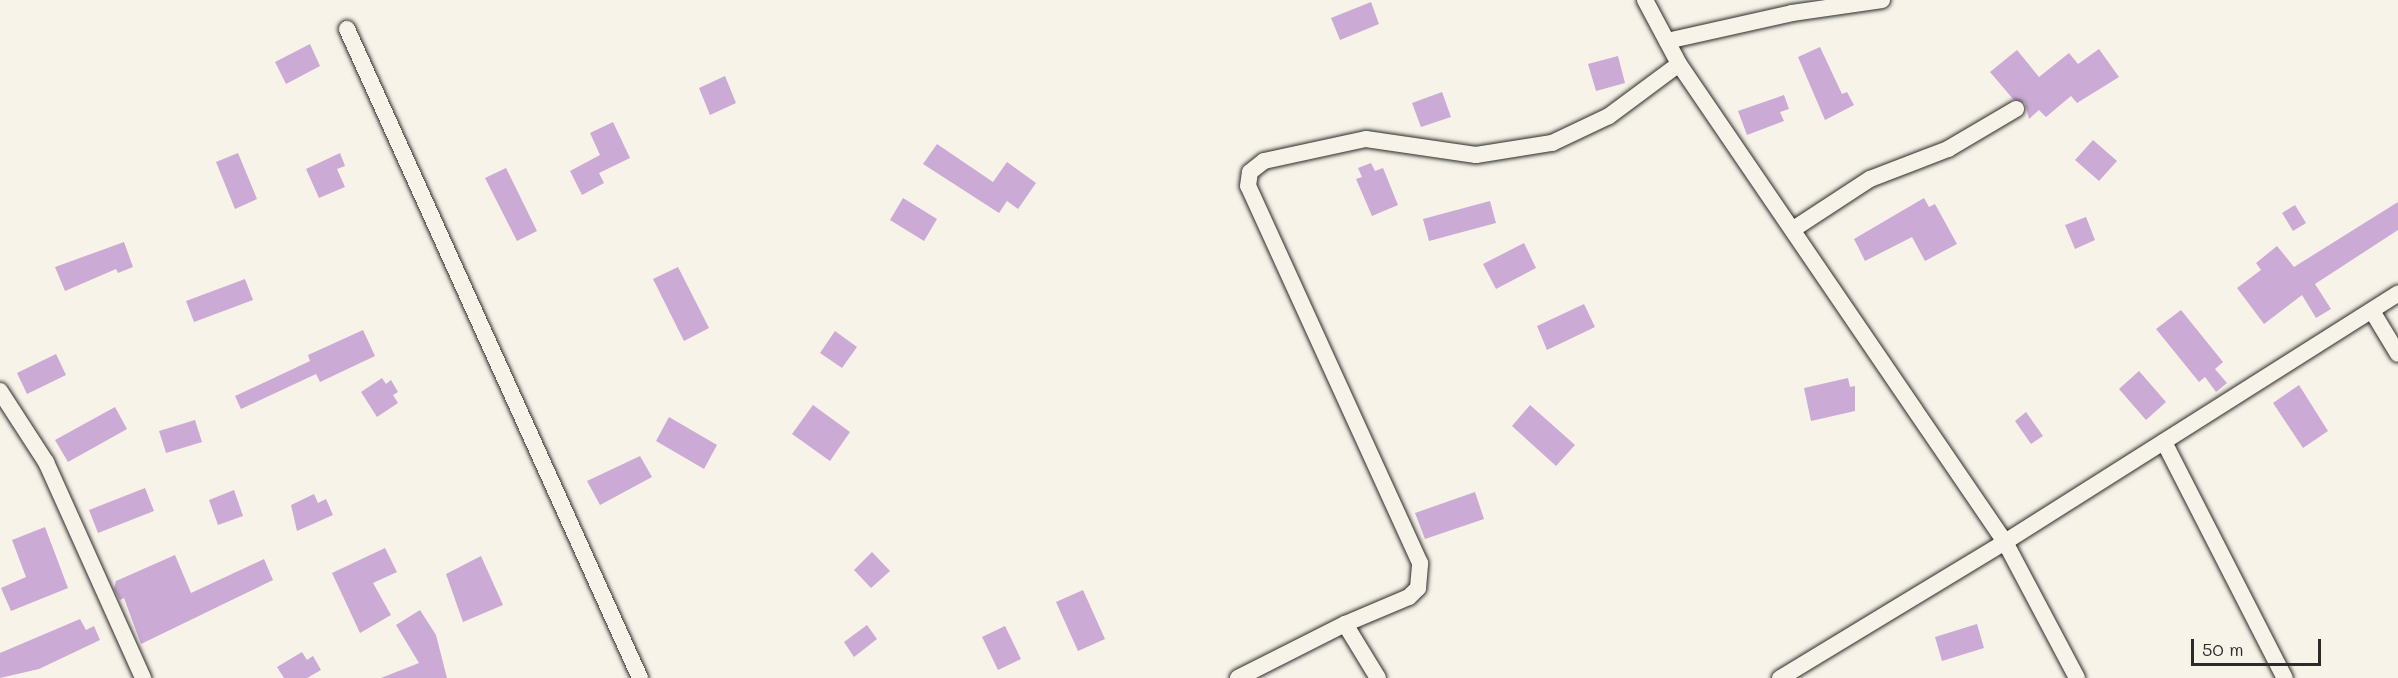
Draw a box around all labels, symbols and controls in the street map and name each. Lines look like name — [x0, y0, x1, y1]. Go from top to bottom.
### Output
scale bar — [2194, 627, 2324, 665]
text: 50 m — [2202, 637, 2244, 661]

